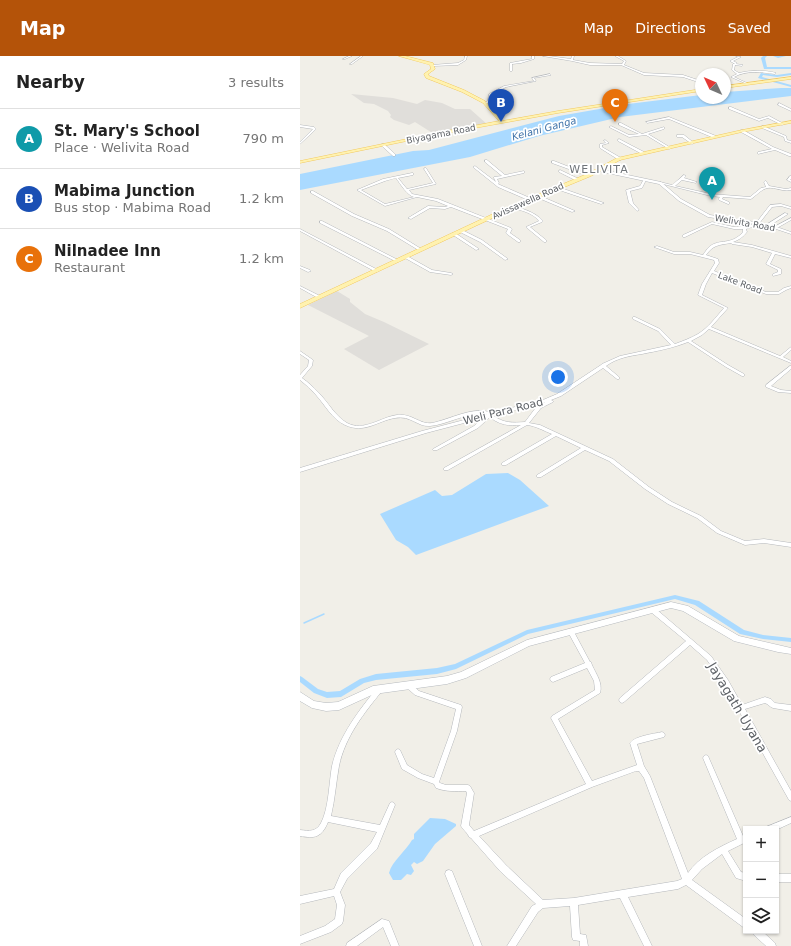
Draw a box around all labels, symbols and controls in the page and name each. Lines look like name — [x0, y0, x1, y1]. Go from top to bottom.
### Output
text: Map — [20, 17, 65, 39]
text: Map — [584, 20, 613, 36]
text: Directions — [635, 20, 706, 36]
text: Saved — [728, 20, 771, 36]
north arrow — [695, 68, 731, 104]
text: Nearby — [16, 72, 85, 92]
text: 3 results — [228, 75, 284, 90]
pin: B — [488, 89, 514, 122]
pin: C — [602, 89, 628, 122]
water label: Kelani Ganga — [511, 115, 578, 142]
text: St. Mary's School — [54, 122, 200, 140]
street label: Biyagama Road — [405, 122, 477, 146]
text: A — [24, 131, 34, 146]
text: 790 m — [242, 131, 284, 146]
text: Place · Welivita Road — [54, 140, 189, 155]
district label: WELIVITA — [569, 163, 629, 176]
pin: A — [699, 167, 725, 200]
street label: Avissawella Road — [491, 181, 565, 221]
text: Mabima Junction — [54, 182, 195, 200]
text: B — [24, 191, 34, 206]
text: 1.2 km — [239, 191, 284, 206]
text: Bus stop · Mabima Road — [54, 200, 211, 215]
street label: Welivita Road — [714, 213, 776, 233]
text: Nilnadee Inn — [54, 242, 161, 260]
text: C — [24, 251, 34, 266]
text: 1.2 km — [239, 251, 284, 266]
text: Restaurant — [54, 260, 125, 275]
street label: Lake Road — [717, 270, 763, 296]
your location — [548, 367, 568, 387]
street label: Weli Para Road — [462, 395, 544, 428]
street label: Jayagath Uyana — [704, 659, 770, 755]
map controls — [743, 826, 779, 934]
button: + — [743, 826, 779, 862]
button: − — [743, 862, 779, 898]
button: layers — [743, 898, 779, 934]

